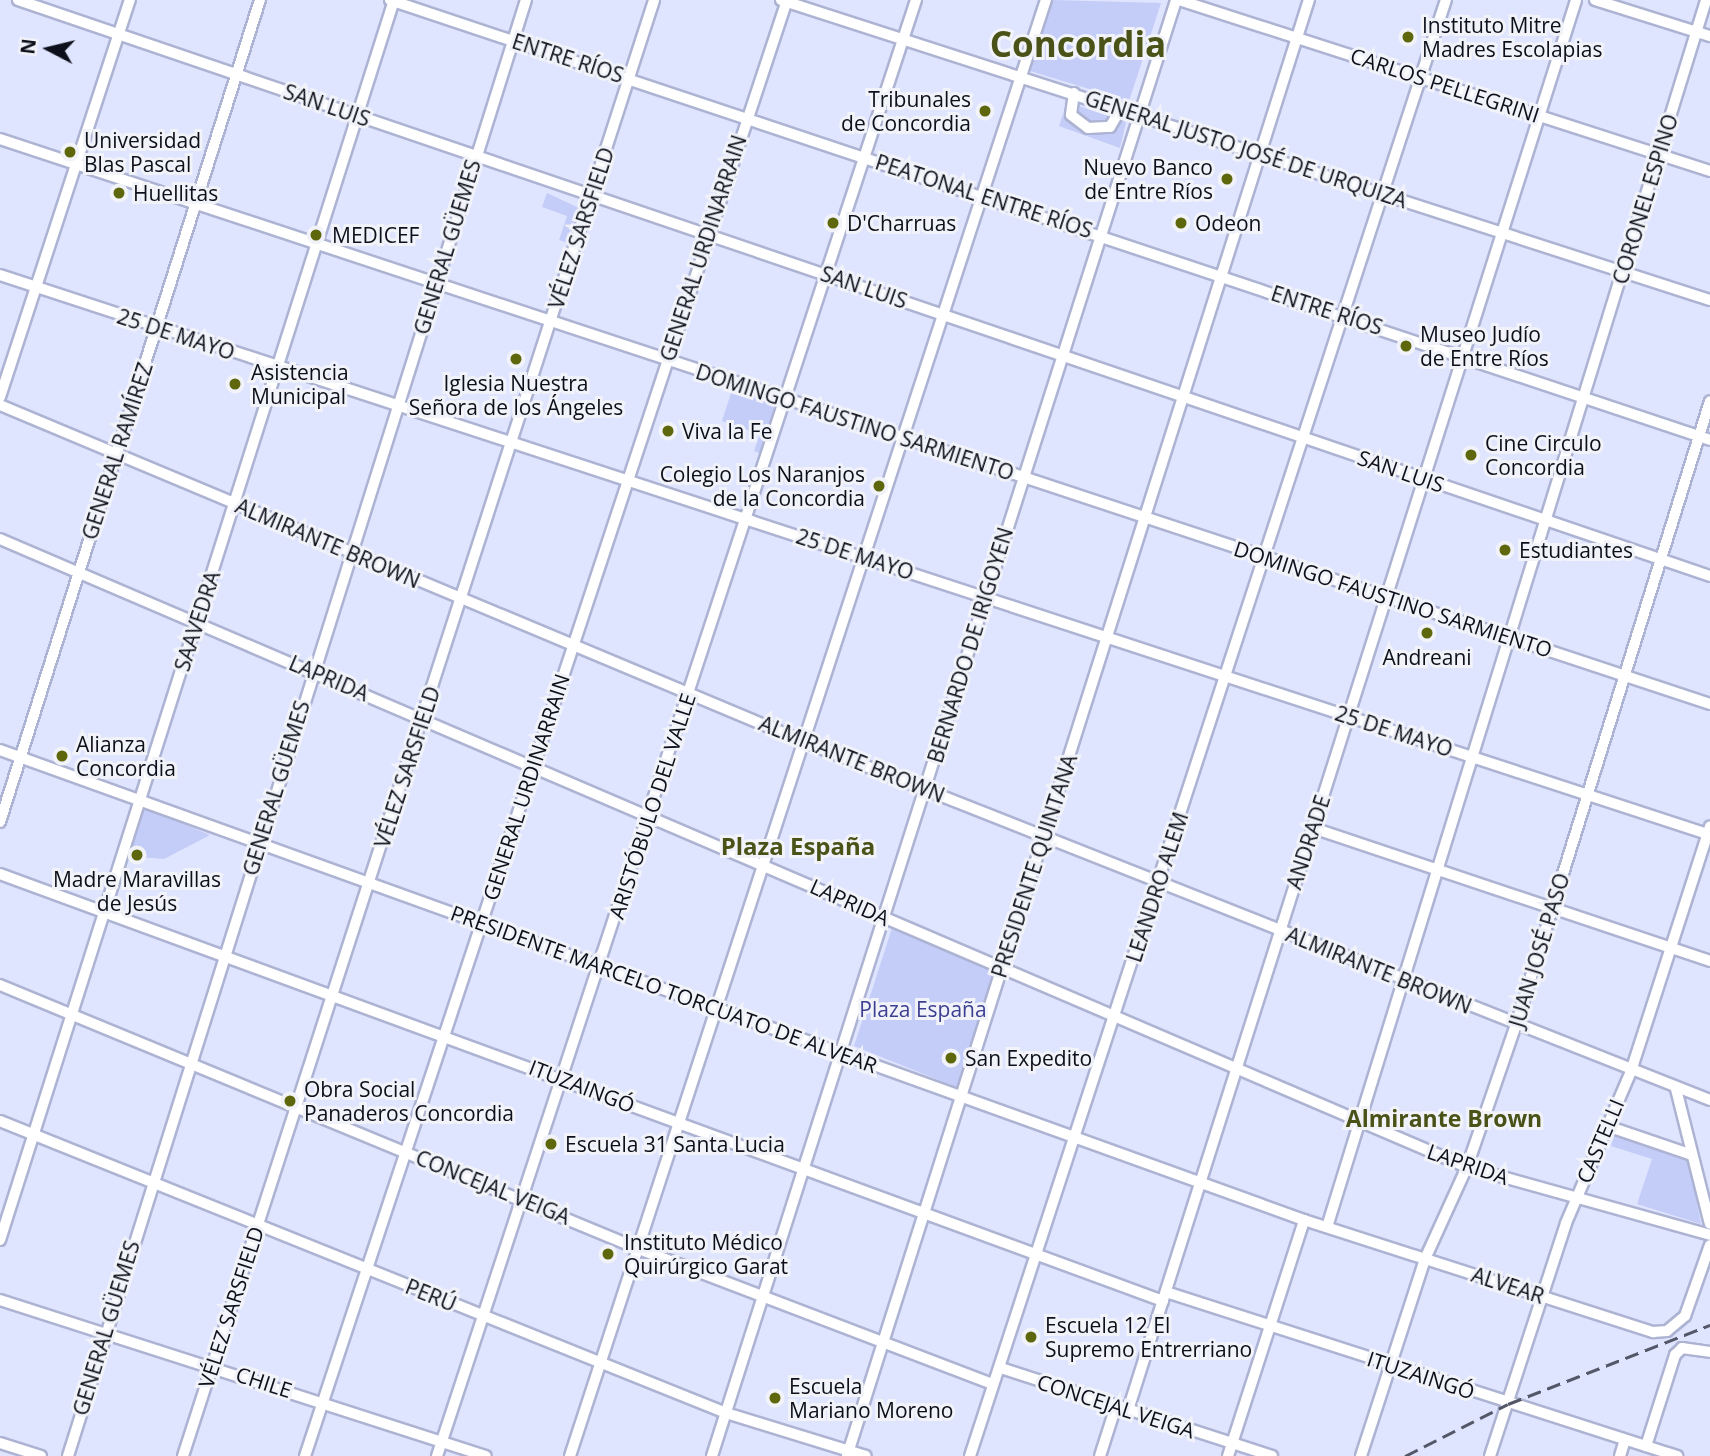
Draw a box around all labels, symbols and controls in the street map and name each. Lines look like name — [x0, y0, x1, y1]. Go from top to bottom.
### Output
place label: Instituto Mitre Madres Escolapias — [1422, 12, 1602, 62]
north arrow — [14, 14, 84, 84]
district label: Concordia — [990, 23, 1166, 65]
street label: ENTRE RÍOS — [509, 28, 627, 88]
marker: Instituto Mitre Madres Escolapias — [1400, 29, 1416, 45]
text: N — [14, 37, 42, 56]
street label: CARLOS PELLEGRINI — [1347, 43, 1543, 127]
street label: SAN LUIS — [280, 78, 374, 132]
street label: GENERAL JUSTO JOSÉ DE URQUIZA — [1082, 85, 1410, 213]
place label: Tribunales de Concordia — [841, 86, 971, 136]
marker: Tribunales de Concordia — [977, 103, 993, 119]
street label: CORONEL ESPINO — [1607, 111, 1683, 287]
place label: Universidad Blas Pascal — [84, 127, 201, 177]
street label: GENERAL URDINARRAIN — [654, 132, 752, 364]
marker: Universidad Blas Pascal — [62, 144, 78, 160]
street label: VÉLEZ SARSFIELD — [543, 144, 619, 312]
street label: PEATONAL ENTRE RÍOS — [872, 149, 1096, 243]
place label: Nuevo Banco de Entre Ríos — [1083, 154, 1213, 204]
street label: GENERAL GÜEMES — [408, 157, 486, 337]
marker: Nuevo Banco de Entre Ríos — [1219, 171, 1235, 187]
place label: Huellitas — [133, 180, 218, 206]
marker: Huellitas — [111, 185, 127, 201]
place label: D'Charruas — [847, 210, 956, 236]
place label: Odeon — [1195, 210, 1261, 236]
marker: D'Charruas — [825, 215, 841, 231]
marker: Odeon — [1173, 215, 1189, 231]
place label: MEDICEF — [332, 222, 419, 248]
marker: MEDICEF — [306, 225, 326, 245]
street label: SAN LUIS — [817, 260, 911, 314]
street label: ENTRE RÍOS — [1268, 280, 1386, 340]
street label: 25 DE MAYO — [114, 303, 238, 365]
place label: Museo Judío de Entre Ríos — [1420, 321, 1549, 371]
marker: Museo Judío de Entre Ríos — [1398, 338, 1414, 354]
marker: Iglesia Nuestra Señora de los Ángeles — [508, 351, 524, 367]
street label: GENERAL RAMÍREZ — [76, 359, 158, 543]
place label: Asistencia Municipal — [251, 359, 349, 409]
street label: DOMINGO FAUSTINO SARMIENTO — [693, 359, 1017, 485]
place label: Iglesia Nuestra Señora de los Ángeles — [409, 370, 623, 420]
marker: Asistencia Municipal — [225, 374, 245, 394]
place label: Viva la Fe — [682, 418, 772, 444]
marker: Viva la Fe — [660, 423, 676, 439]
place label: Cine Circulo Concordia — [1485, 430, 1602, 480]
street label: SAN LUIS — [1354, 444, 1448, 498]
marker: Cine Circulo Concordia — [1463, 447, 1479, 463]
place label: Colegio Los Naranjos de la Concordia — [660, 461, 865, 511]
marker: Colegio Los Naranjos de la Concordia — [871, 478, 887, 494]
street label: ALMIRANTE BROWN — [232, 493, 424, 593]
street label: 25 DE MAYO — [793, 523, 917, 585]
street label: BERNARDO DE IRIGOYEN — [922, 524, 1018, 766]
street label: DOMINGO FAUSTINO SARMIENTO — [1231, 536, 1555, 662]
place label: Estudiantes — [1519, 537, 1633, 563]
marker: Estudiantes — [1497, 542, 1513, 558]
street label: SAAVEDRA — [169, 568, 225, 674]
marker: Andreani — [1419, 625, 1435, 641]
place label: Andreani — [1382, 644, 1472, 670]
street label: LAPRIDA — [285, 650, 373, 706]
street label: GENERAL URDINARRAIN — [477, 671, 575, 903]
street label: VÉLEZ SARSFIELD — [369, 683, 445, 851]
street label: ARISTÓBULO DEL VALLE — [604, 690, 700, 922]
street label: GENERAL GÜEMES — [237, 698, 315, 878]
street label: 25 DE MAYO — [1332, 700, 1456, 762]
street label: ALMIRANTE BROWN — [756, 710, 948, 808]
place label: Alianza Concordia — [76, 731, 176, 781]
marker: Alianza Concordia — [54, 748, 70, 764]
street label: PRESIDENTE QUINTANA — [986, 751, 1082, 981]
street label: ANDRADE — [1281, 792, 1335, 892]
street label: LEANDRO ALEM — [1121, 809, 1193, 965]
district label: Plaza España — [721, 832, 875, 860]
marker: Madre Maravillas de Jesús — [129, 847, 145, 863]
place label: Madre Maravillas de Jesús — [53, 866, 221, 916]
street label: JUAN JOSÉ PASO — [1504, 870, 1574, 1030]
street label: LAPRIDA — [806, 873, 894, 931]
street label: PRESIDENTE MARCELO TORCUATO DE ALVEAR — [447, 900, 881, 1078]
street label: ALMIRANTE BROWN — [1283, 921, 1475, 1019]
park label: Plaza España — [859, 996, 987, 1022]
place label: San Expedito — [965, 1045, 1092, 1071]
marker: San Expedito — [943, 1050, 959, 1066]
street label: ITUZAINGÓ — [526, 1054, 638, 1118]
place label: Obra Social Panaderos Concordia — [304, 1076, 514, 1126]
marker: Obra Social Panaderos Concordia — [282, 1093, 298, 1109]
street label: CASTELLI — [1571, 1095, 1629, 1187]
district label: Almirante Brown — [1346, 1104, 1542, 1132]
place label: Escuela 31 Santa Lucia — [565, 1131, 785, 1157]
marker: Escuela 31 Santa Lucia — [543, 1136, 559, 1152]
street label: LAPRIDA — [1424, 1138, 1512, 1190]
street label: CONCEJAL VEIGA — [412, 1145, 574, 1229]
street label: VÉLEZ SARSFIELD — [193, 1223, 269, 1391]
place label: Instituto Médico Quirúrgico Garat — [624, 1229, 788, 1279]
street label: GENERAL GÜEMES — [67, 1238, 145, 1418]
marker: Instituto Médico Quirúrgico Garat — [598, 1244, 618, 1264]
street label: ALVEAR — [1469, 1261, 1547, 1309]
street label: PERÚ — [402, 1273, 460, 1317]
place label: Escuela 12 El Supremo Entrerriano — [1045, 1312, 1252, 1362]
marker: Escuela 12 El Supremo Entrerriano — [1023, 1329, 1039, 1345]
street label: ITUZAINGÓ — [1364, 1346, 1478, 1404]
street label: CHILE — [233, 1361, 295, 1403]
street label: CONCEJAL VEIGA — [1034, 1369, 1198, 1443]
place label: Escuela Mariano Moreno — [789, 1373, 953, 1423]
marker: Escuela Mariano Moreno — [767, 1390, 783, 1406]

